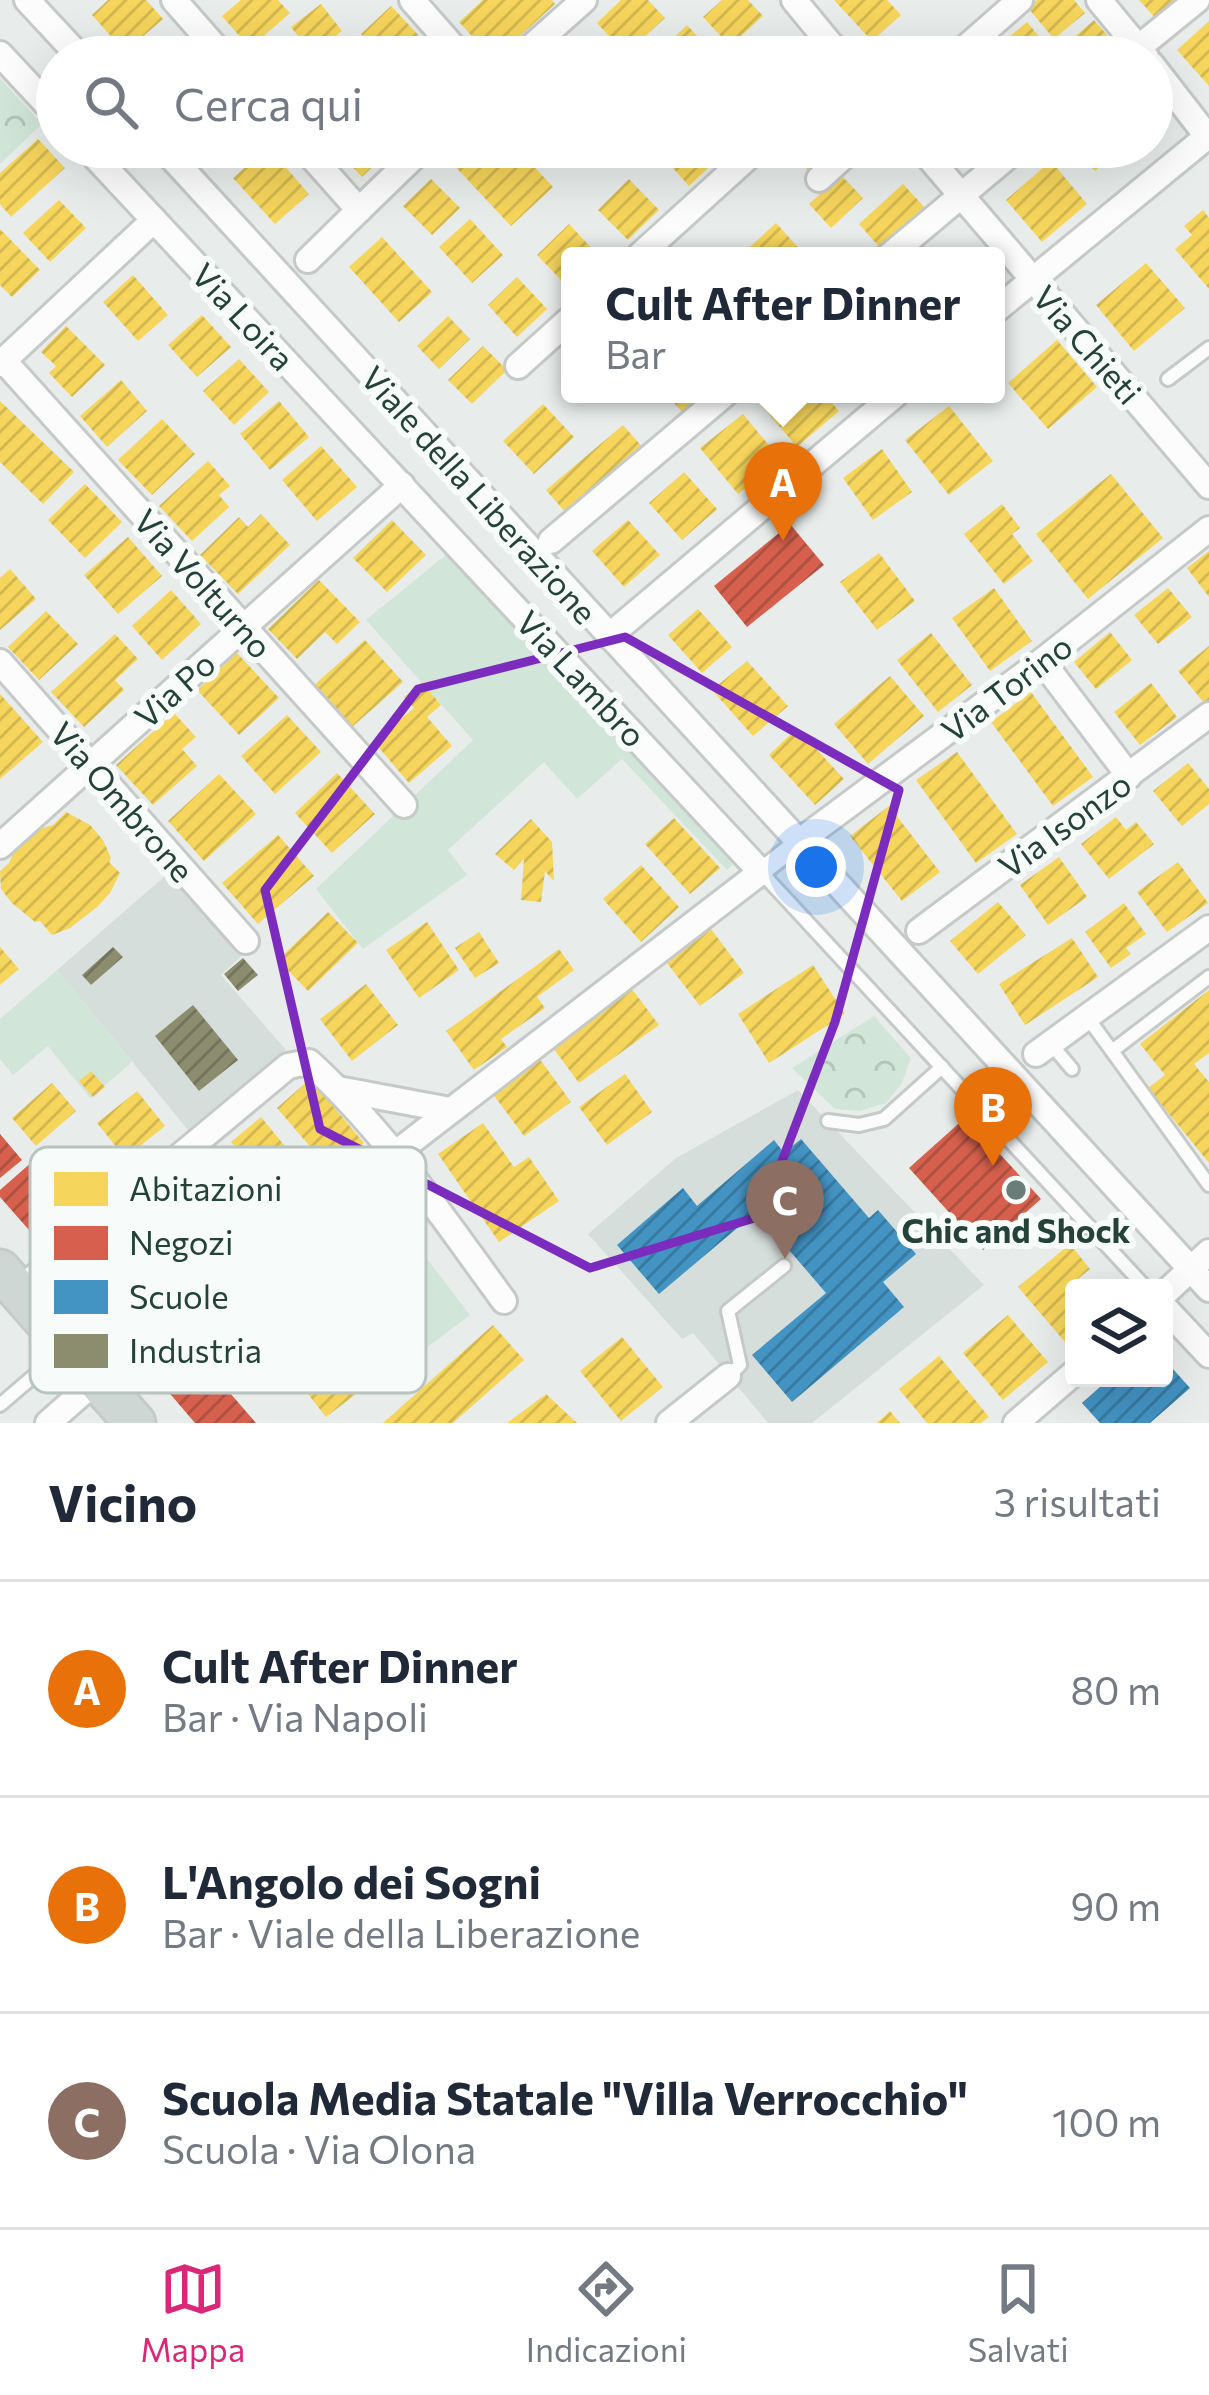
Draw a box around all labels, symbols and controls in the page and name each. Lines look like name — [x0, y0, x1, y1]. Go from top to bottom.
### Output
search box — [36, 36, 1173, 168]
icon: search — [78, 69, 144, 135]
text: Cerca qui — [174, 75, 363, 130]
popup — [561, 247, 1005, 403]
street label: Via Loira — [184, 254, 304, 378]
text: Cult After Dinner — [605, 274, 961, 329]
street label: Via Chieti — [1025, 276, 1151, 412]
text: Bar — [605, 329, 666, 377]
street label: Viale della Liberazione — [353, 357, 607, 631]
pin: A — [744, 442, 822, 541]
street label: Via Volturno — [126, 500, 282, 666]
street label: Via Lambro — [509, 601, 655, 755]
street label: Via Torino — [932, 624, 1080, 750]
street label: Via Po — [125, 642, 223, 736]
street label: Via Ombrone — [42, 713, 204, 889]
street label: Via Isonzo — [990, 762, 1138, 886]
your location — [786, 837, 846, 897]
pin: B — [954, 1067, 1032, 1166]
legend — [30, 1147, 426, 1393]
pin: C — [746, 1160, 824, 1259]
text: Abitazioni — [129, 1167, 283, 1208]
marker: Chic and Shock — [1003, 1177, 1029, 1203]
place label: Chic and Shock — [902, 1209, 1130, 1250]
text: Negozi — [129, 1221, 233, 1262]
text: Scuole — [129, 1275, 229, 1316]
map controls — [1065, 1279, 1173, 1387]
button: layers — [1065, 1279, 1173, 1387]
text: Industria — [129, 1329, 262, 1370]
text: Vicino — [48, 1470, 197, 1533]
text: 3 risultati — [994, 1477, 1161, 1525]
text: Cult After Dinner — [162, 1637, 518, 1692]
text: A — [73, 1665, 101, 1713]
text: 80 m — [1070, 1665, 1161, 1713]
text: Bar · Via Napoli — [162, 1692, 428, 1740]
text: L'Angolo dei Sogni — [162, 1853, 541, 1908]
text: B — [74, 1881, 100, 1929]
text: 90 m — [1070, 1881, 1161, 1929]
text: Bar · Viale della Liberazione — [162, 1908, 640, 1956]
text: Scuola Media Statale "Villa Verrocchio" — [162, 2069, 968, 2124]
text: C — [74, 2097, 100, 2145]
text: 100 m — [1052, 2097, 1161, 2145]
text: Scuola · Via Olona — [162, 2124, 476, 2172]
tab: Mappa — [140, 2256, 245, 2369]
tab: Indicazioni — [526, 2256, 687, 2369]
tab: Salvati — [968, 2256, 1069, 2369]

